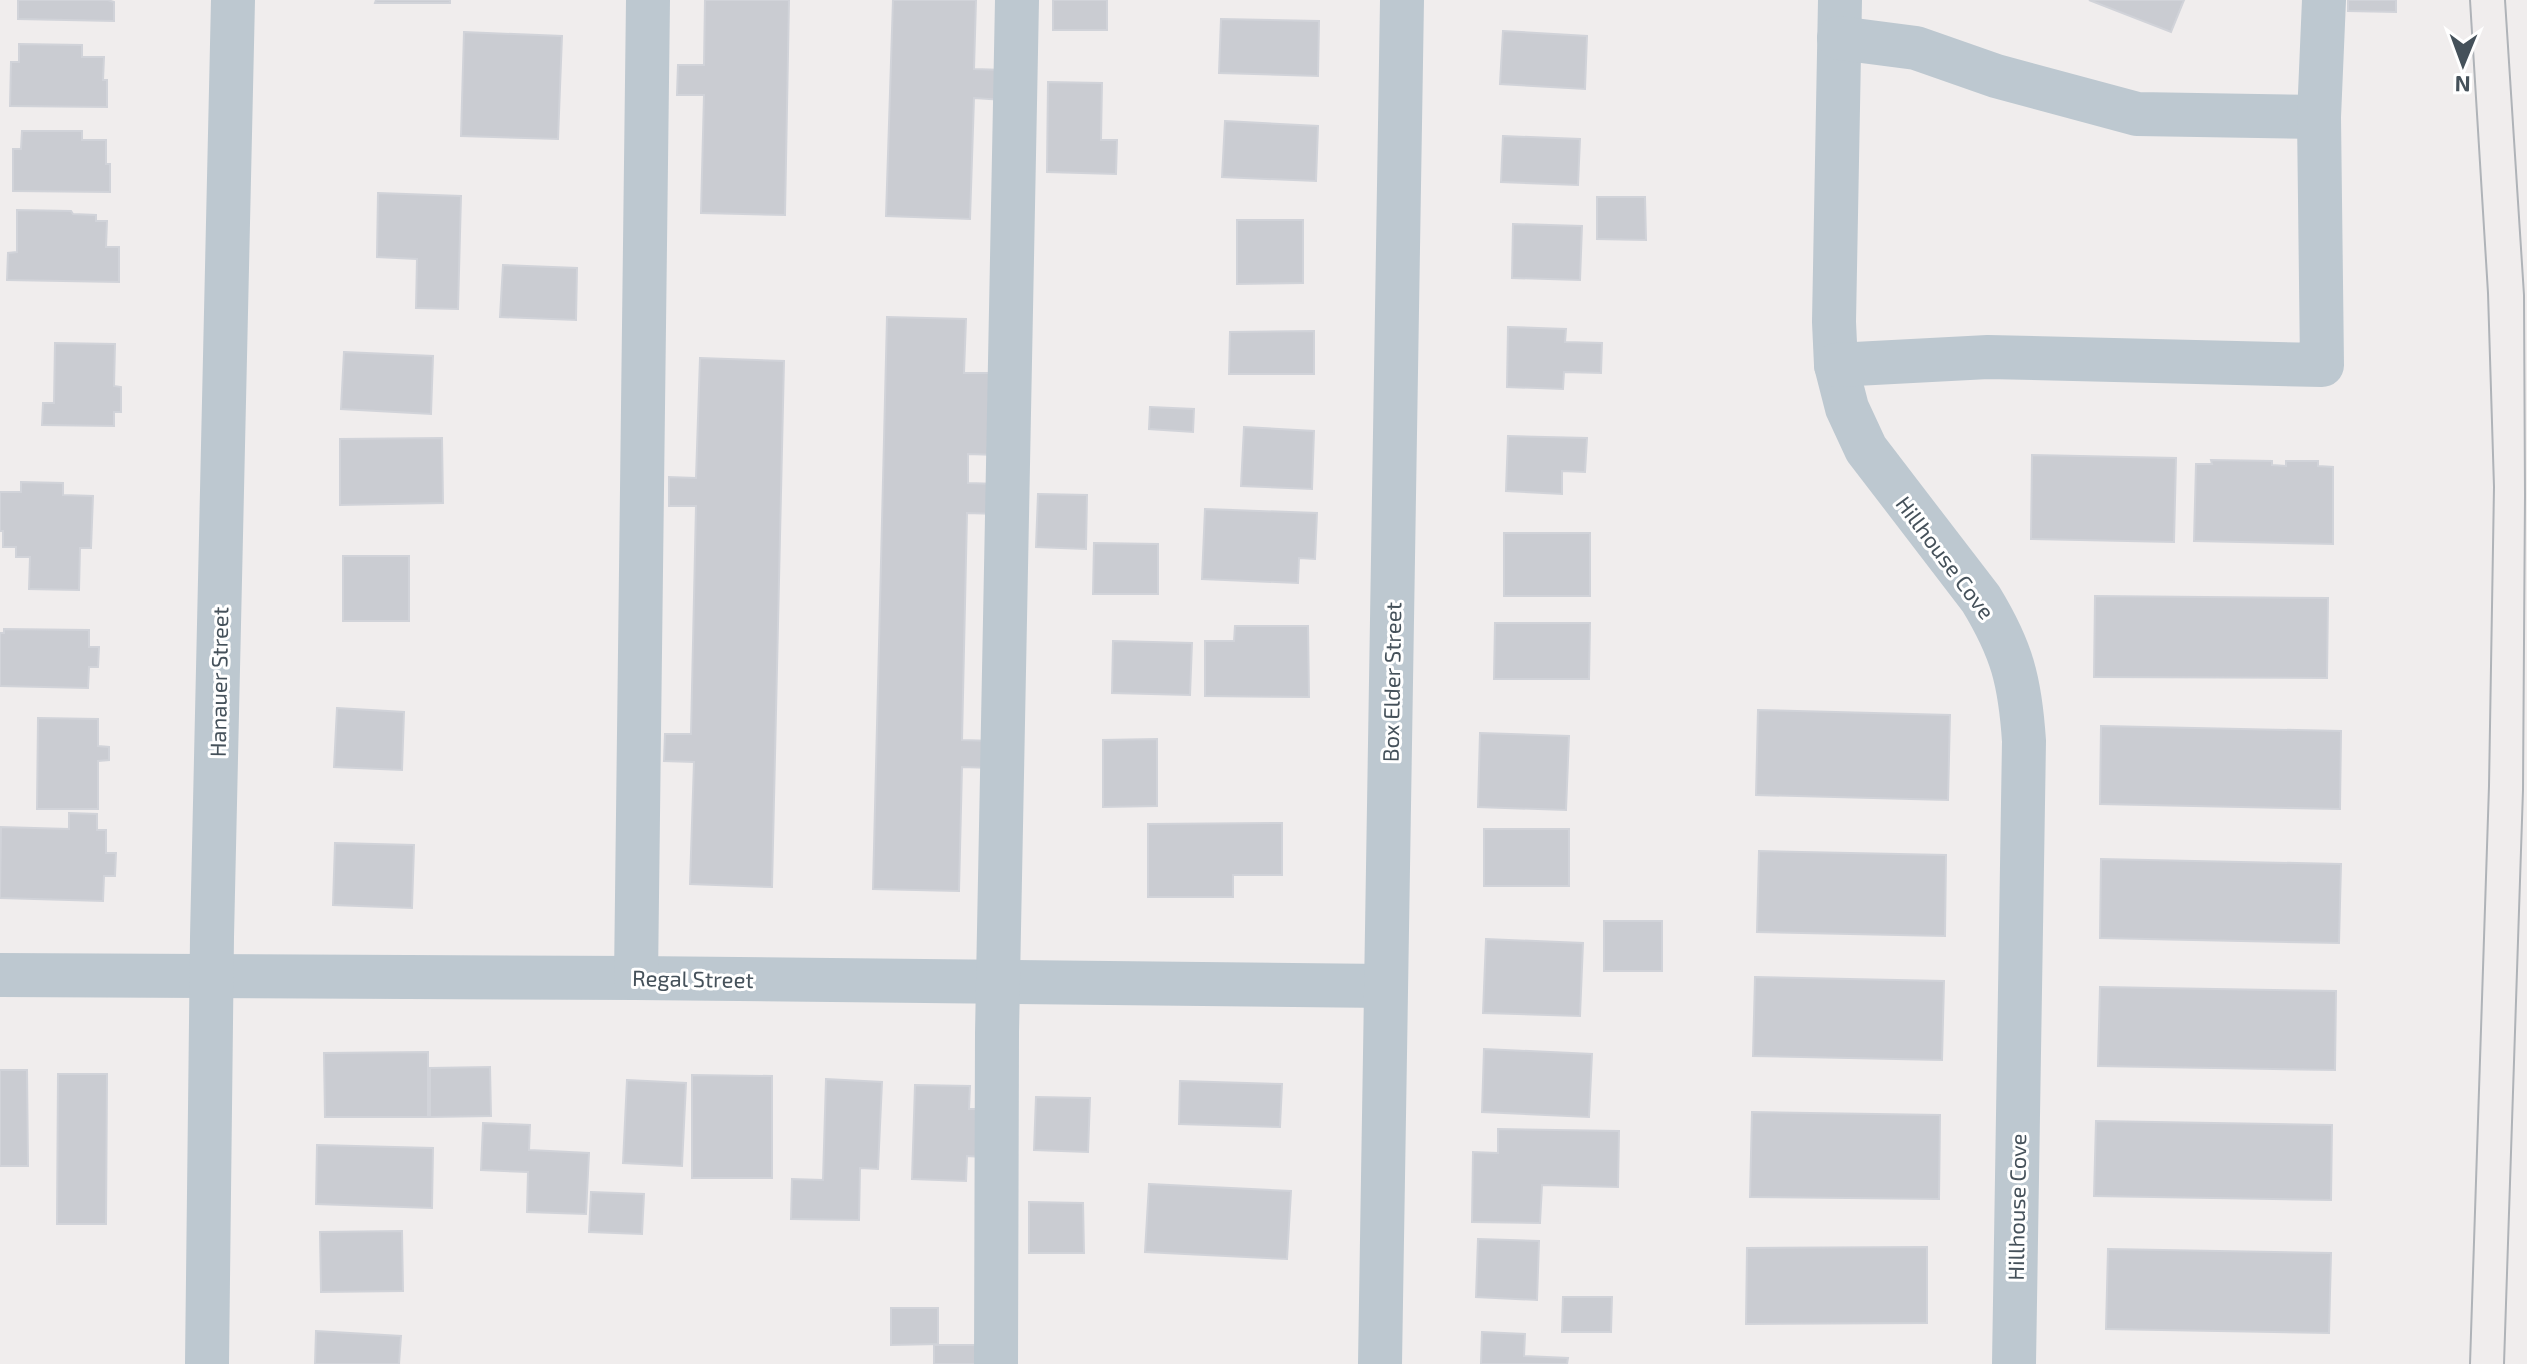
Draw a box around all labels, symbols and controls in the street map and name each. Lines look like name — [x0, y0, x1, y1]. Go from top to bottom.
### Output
north arrow — [2423, 24, 2503, 104]
text: N — [2454, 72, 2471, 98]
street label: Hillhouse Cove — [1891, 490, 2001, 624]
street label: Box Elder Street — [1377, 602, 1405, 762]
street label: Hanauer Street — [204, 607, 232, 757]
street label: Regal Street — [632, 964, 754, 992]
street label: Hillhouse Cove — [2002, 1133, 2030, 1281]

